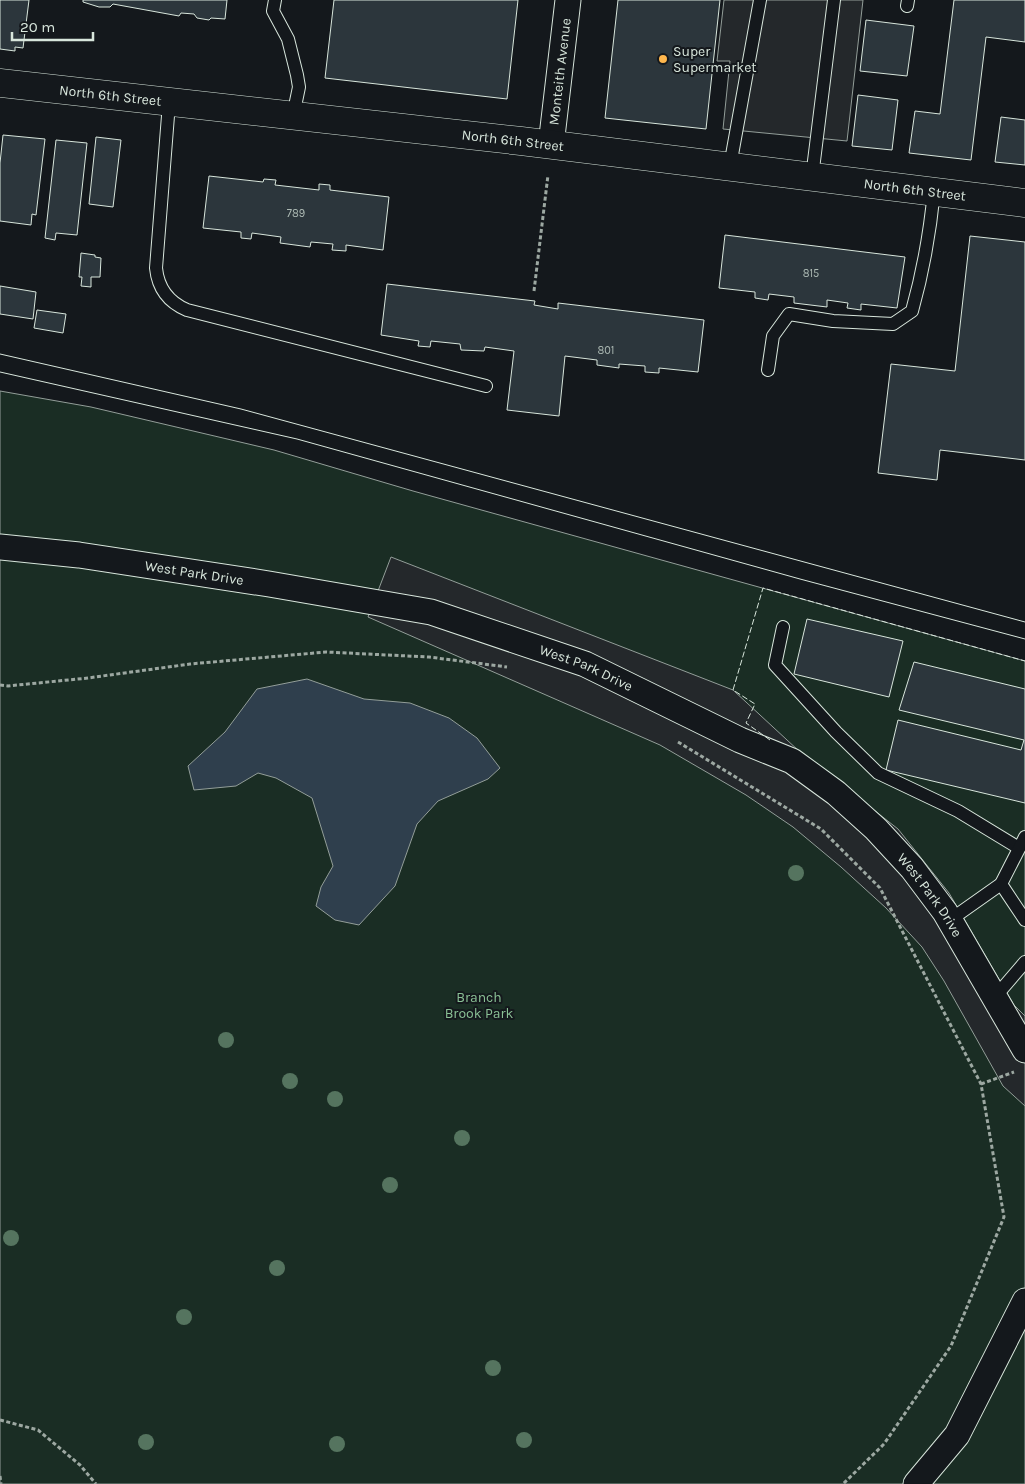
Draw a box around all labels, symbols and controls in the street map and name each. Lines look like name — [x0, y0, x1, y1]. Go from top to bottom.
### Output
scale bar — [12, 10, 94, 42]
street label: Monteith Avenue — [545, 17, 575, 126]
text: 20 m — [20, 18, 55, 36]
place label: Super Supermarket — [673, 43, 757, 76]
marker: Super Supermarket — [657, 53, 669, 65]
street label: North 6th Street — [58, 82, 162, 110]
street label: North 6th Street — [461, 126, 565, 155]
street label: North 6th Street — [863, 175, 967, 205]
house number: 789 — [287, 207, 305, 220]
house number: 815 — [803, 267, 819, 280]
house number: 801 — [598, 344, 614, 357]
street label: West Park Drive — [144, 557, 245, 589]
street label: West Park Drive — [537, 641, 635, 695]
street label: West Park Drive — [894, 850, 966, 940]
park label: Branch Brook Park — [445, 989, 513, 1022]

